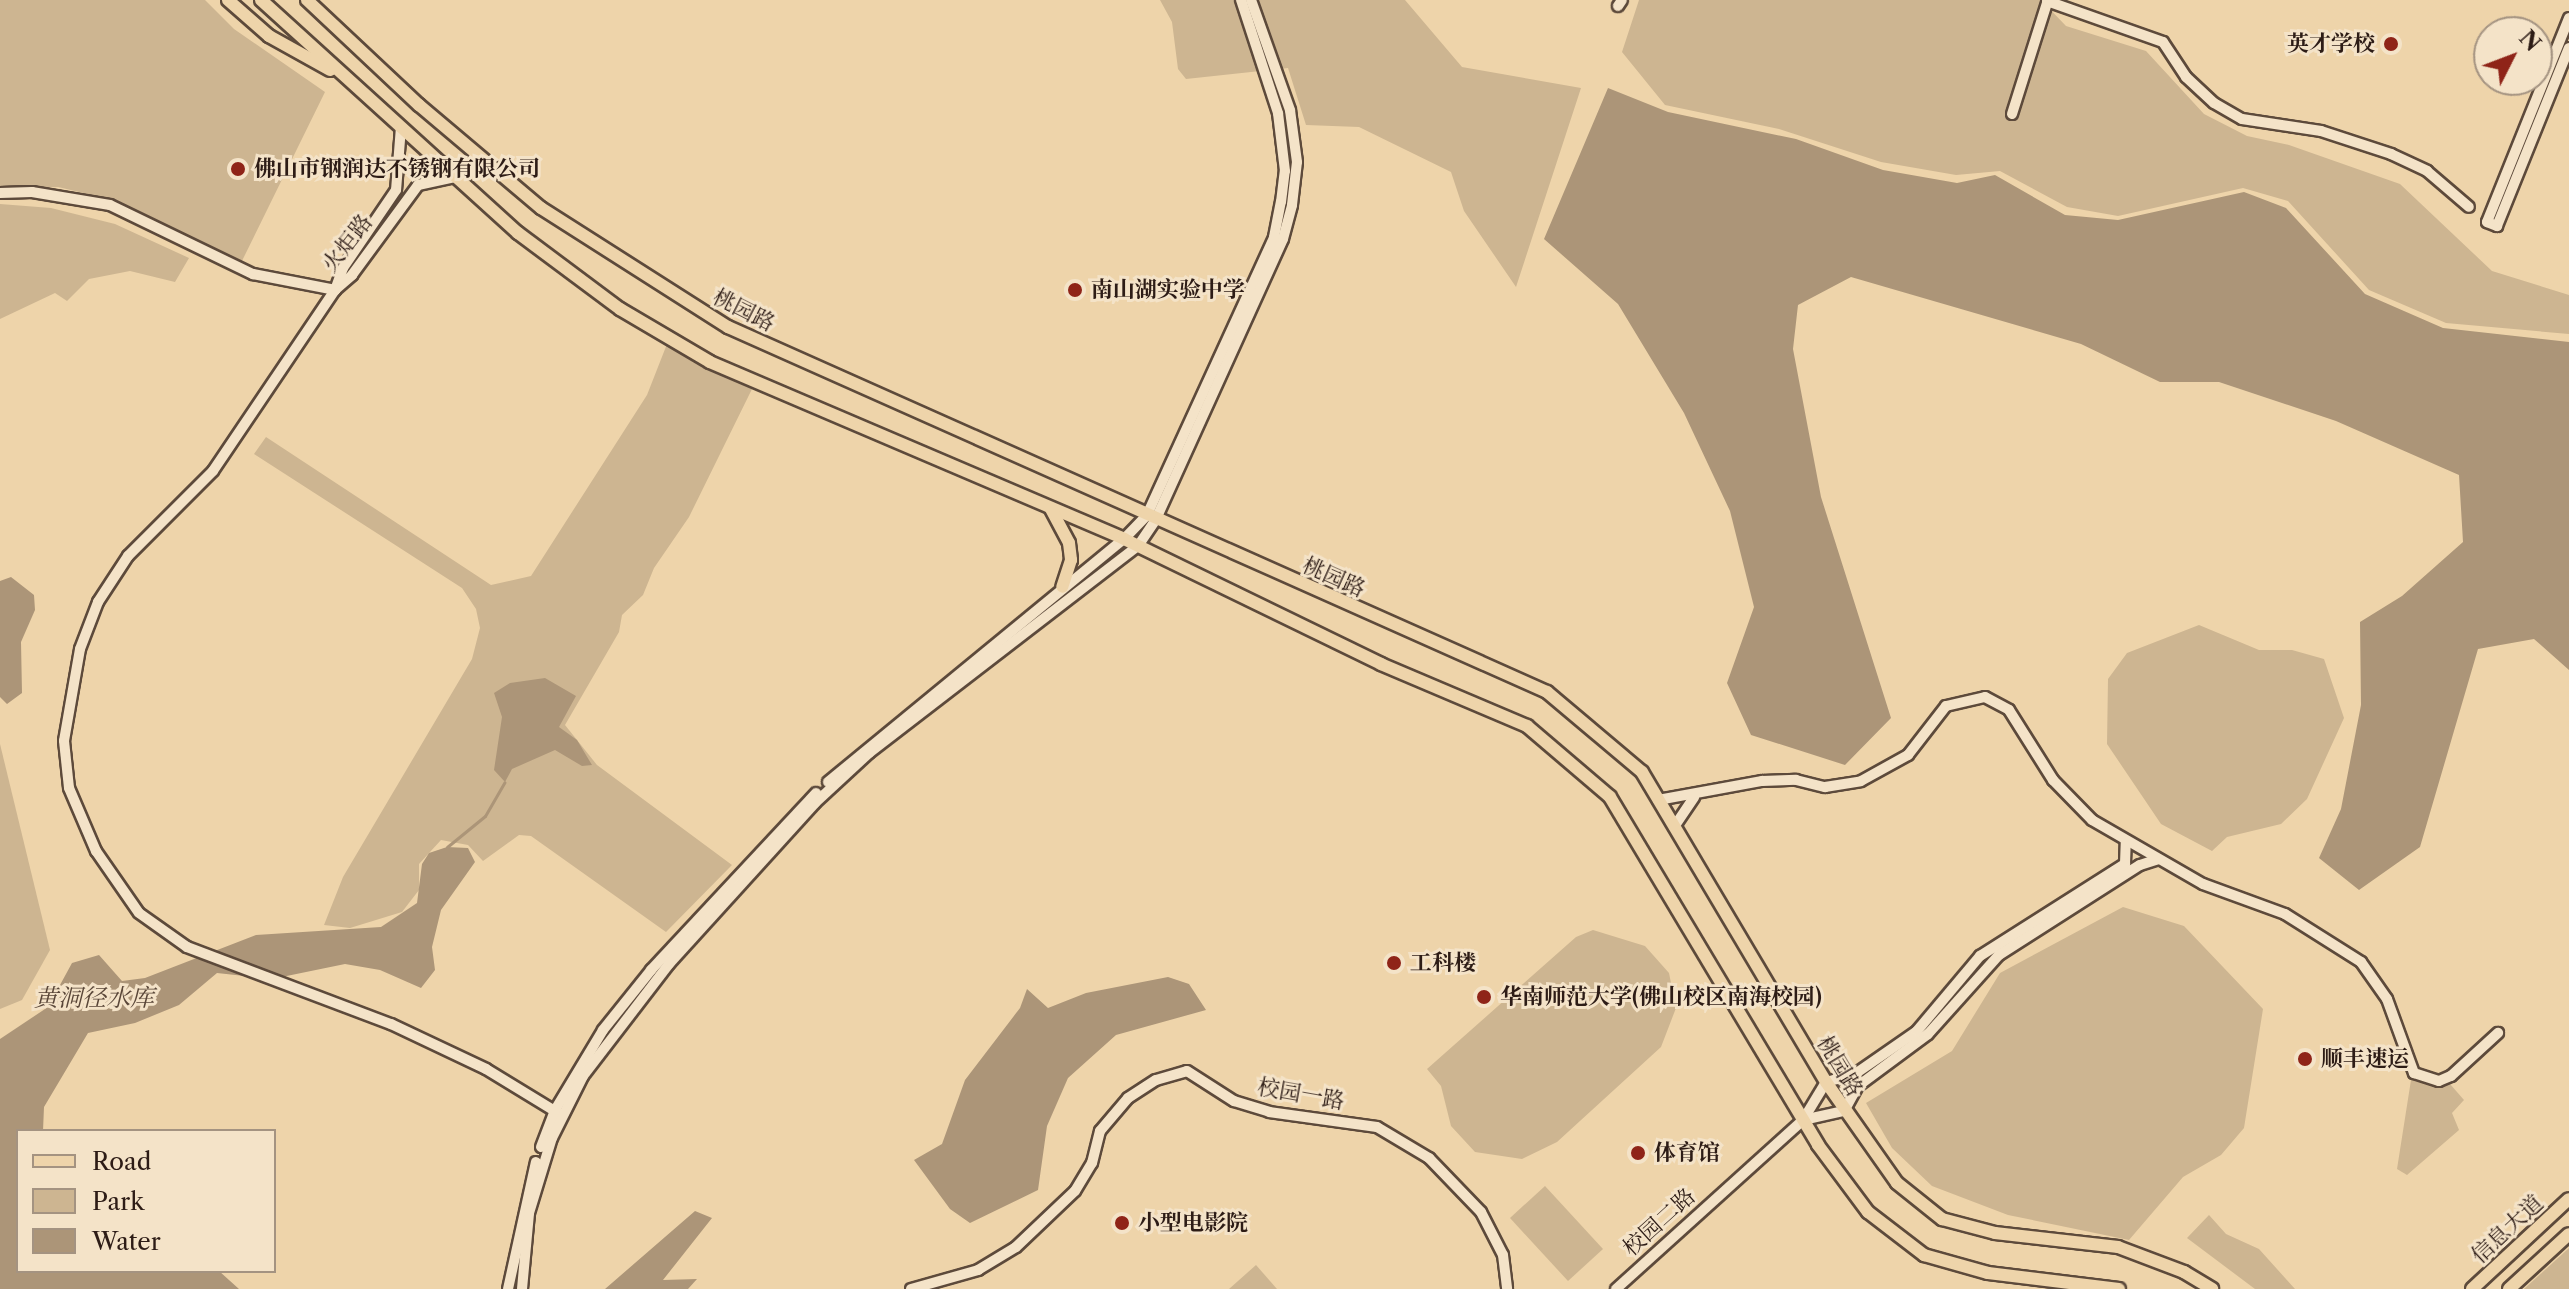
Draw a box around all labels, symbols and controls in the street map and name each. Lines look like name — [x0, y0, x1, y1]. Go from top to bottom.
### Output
north arrow — [2473, 16, 2553, 96]
text: N — [2513, 25, 2546, 57]
place label: 英才学校 — [2287, 31, 2375, 57]
marker: 英才学校 — [2382, 35, 2400, 53]
place label: 佛山市钢润达不锈钢有限公司 — [254, 156, 540, 182]
marker: 佛山市钢润达不锈钢有限公司 — [229, 160, 247, 178]
street label: 火炬路 — [316, 209, 378, 277]
place label: 南山湖实验中学 — [1091, 277, 1245, 303]
marker: 南山湖实验中学 — [1066, 281, 1084, 299]
street label: 桃园路 — [709, 283, 779, 337]
street label: 桃园路 — [1298, 552, 1370, 602]
place label: 工科楼 — [1410, 950, 1476, 976]
marker: 工科楼 — [1385, 954, 1403, 972]
water label: 黄洞径水库 — [34, 984, 154, 1012]
place label: 华南师范大学(佛山校区南海校园) — [1500, 984, 1822, 1010]
marker: 华南师范大学(佛山校区南海校园) — [1475, 988, 1493, 1006]
street label: 桃园路 — [1812, 1031, 1868, 1101]
place label: 顺丰速运 — [2321, 1046, 2409, 1072]
marker: 顺丰速运 — [2296, 1050, 2314, 1068]
street label: 校园一路 — [1255, 1073, 1347, 1115]
legend — [16, 1129, 276, 1273]
place label: 体育馆 — [1654, 1140, 1720, 1166]
marker: 体育馆 — [1629, 1144, 1647, 1162]
text: Road — [92, 1147, 151, 1176]
street label: 校园二路 — [1617, 1183, 1701, 1261]
text: Park — [92, 1187, 144, 1216]
street label: 信息大道 — [2466, 1189, 2548, 1269]
place label: 小型电影院 — [1138, 1210, 1248, 1236]
marker: 小型电影院 — [1113, 1214, 1131, 1232]
text: Water — [92, 1227, 161, 1256]

